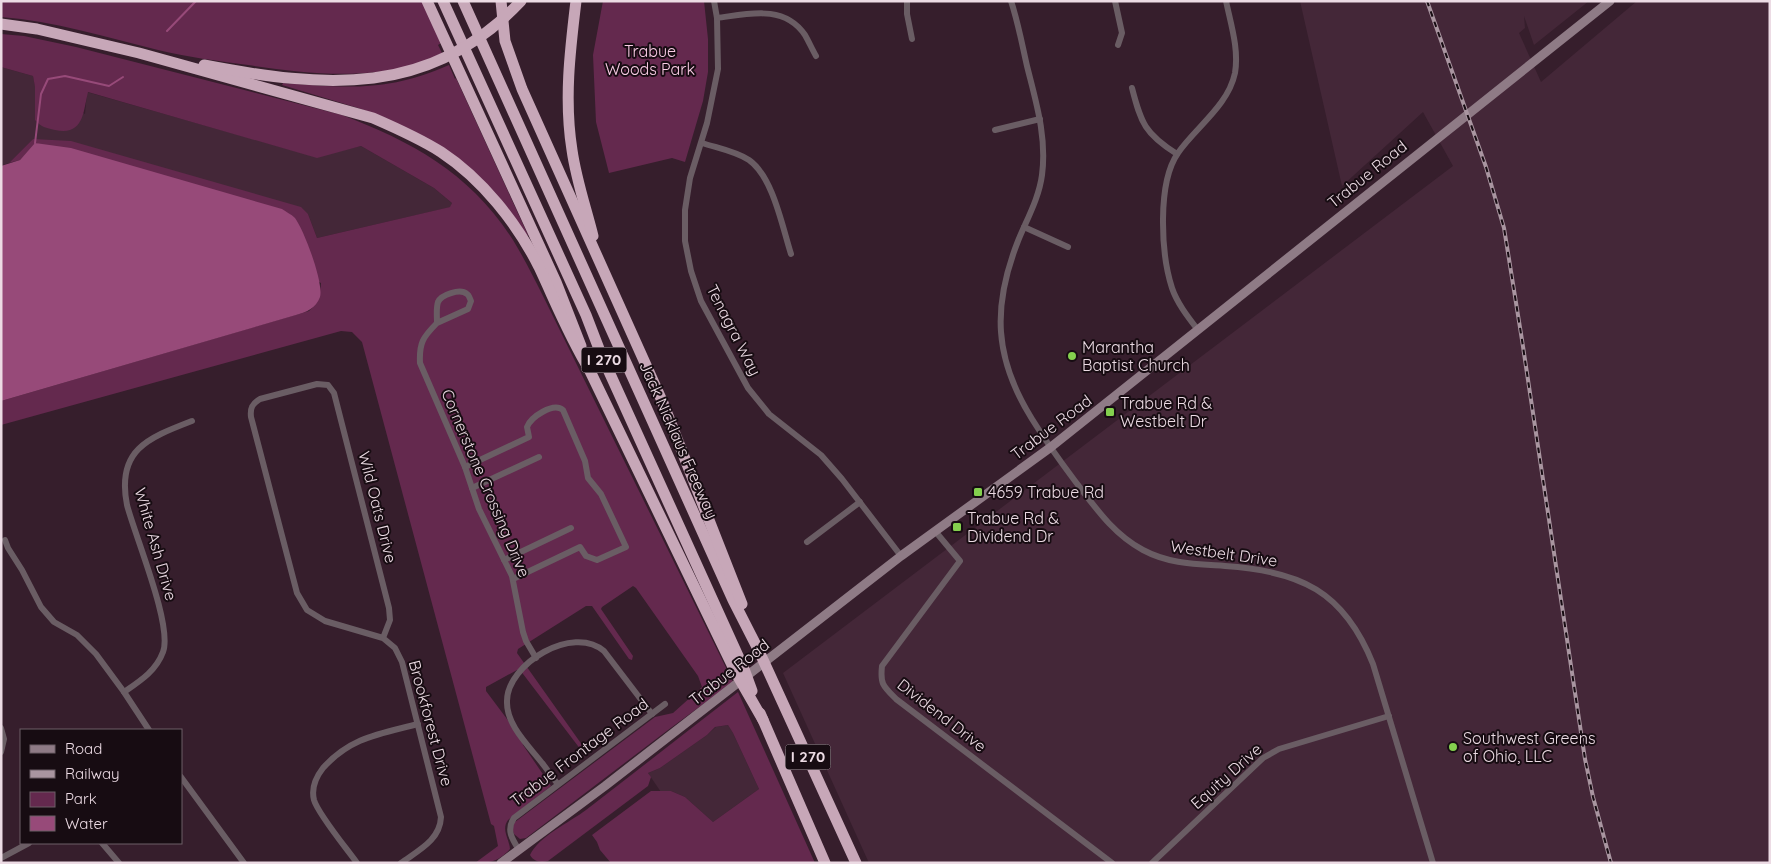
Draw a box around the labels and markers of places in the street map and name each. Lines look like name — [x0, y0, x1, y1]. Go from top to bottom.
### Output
place label: Marantha Baptist Church — [1082, 337, 1190, 375]
marker: Marantha Baptist Church — [1066, 350, 1078, 362]
place label: Trabue Rd & Westbelt Dr — [1120, 393, 1212, 431]
marker: Trabue Rd & Westbelt Dr — [1104, 406, 1116, 418]
place label: 4659 Trabue Rd — [988, 482, 1104, 502]
marker: 4659 Trabue Rd — [972, 486, 984, 498]
place label: Trabue Rd & Dividend Dr — [967, 508, 1059, 546]
marker: Trabue Rd & Dividend Dr — [951, 521, 963, 533]
place label: Southwest Greens of Ohio, LLC — [1463, 728, 1595, 766]
marker: Southwest Greens of Ohio, LLC — [1447, 741, 1459, 753]

